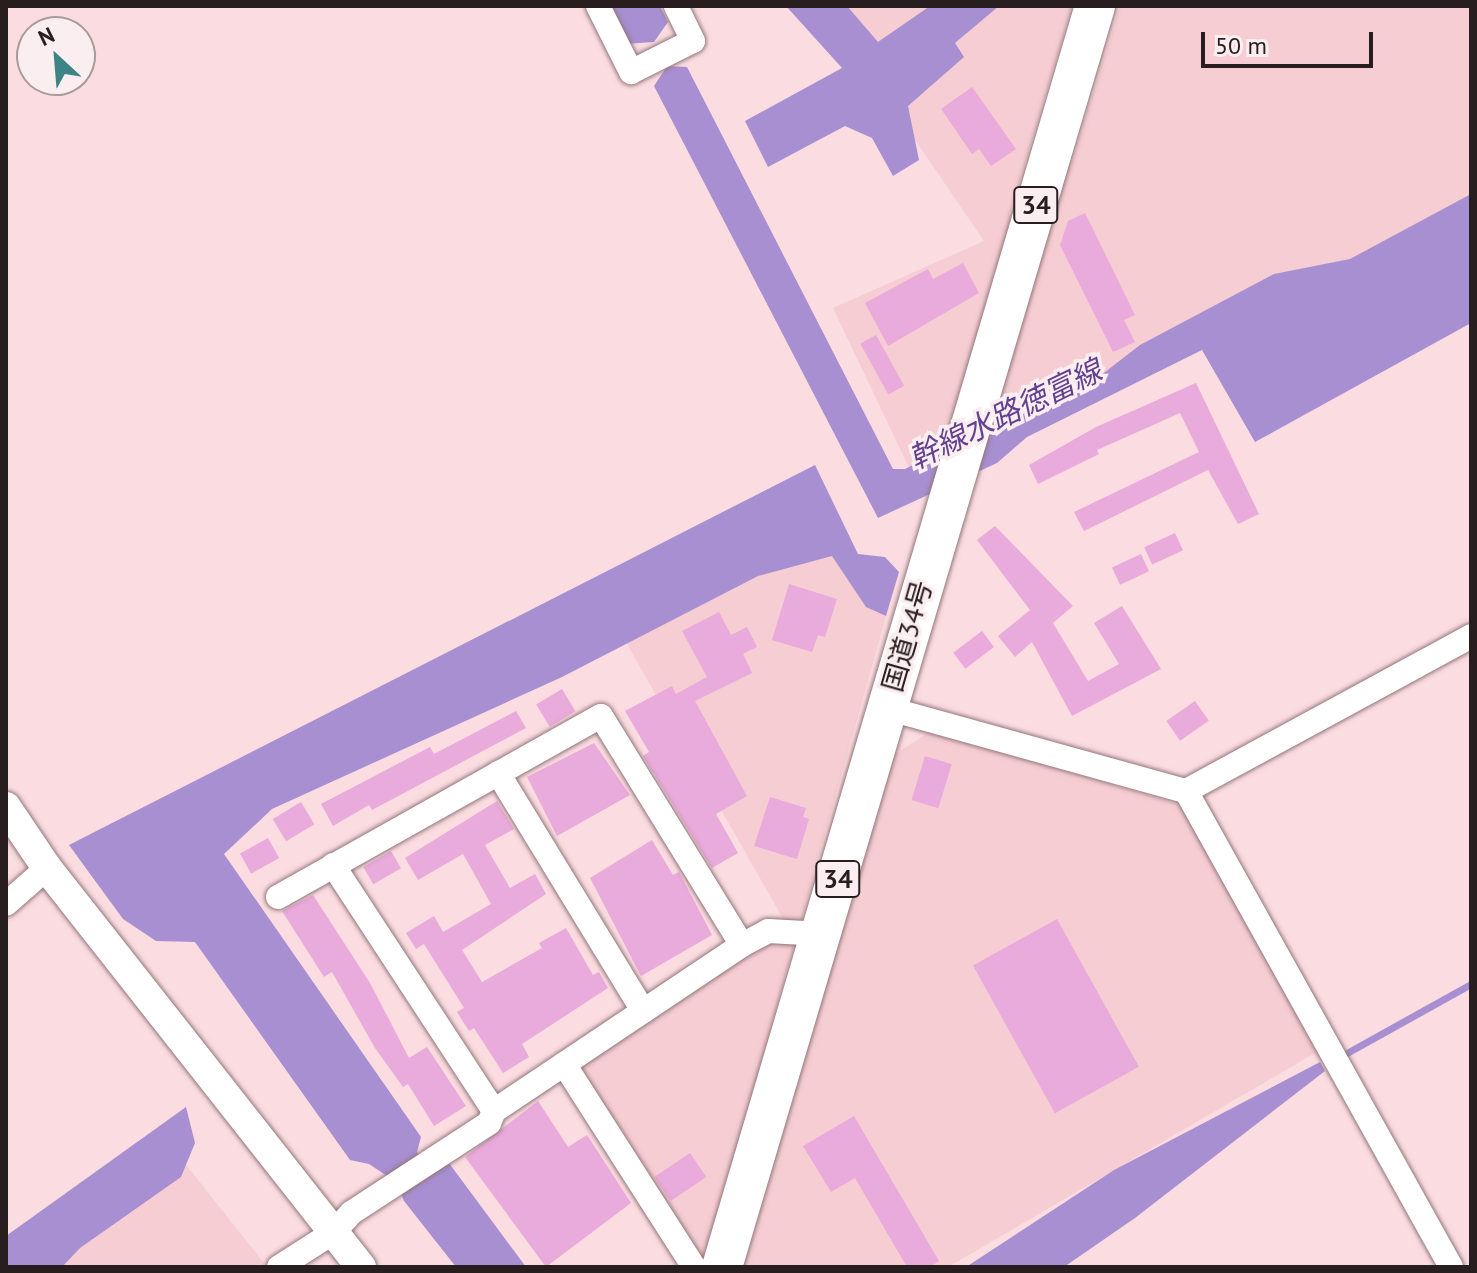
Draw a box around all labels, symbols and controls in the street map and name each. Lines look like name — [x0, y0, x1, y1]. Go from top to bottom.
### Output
north arrow — [16, 16, 96, 96]
scale bar — [1205, 16, 1377, 66]
text: N — [34, 20, 59, 52]
text: 50 m — [1215, 30, 1267, 61]
road number: 34 — [1012, 183, 1060, 227]
water label: 幹線水路徳富線 — [903, 352, 1107, 476]
street label: 国道34号 — [875, 576, 939, 696]
road number: 34 — [814, 857, 862, 901]

